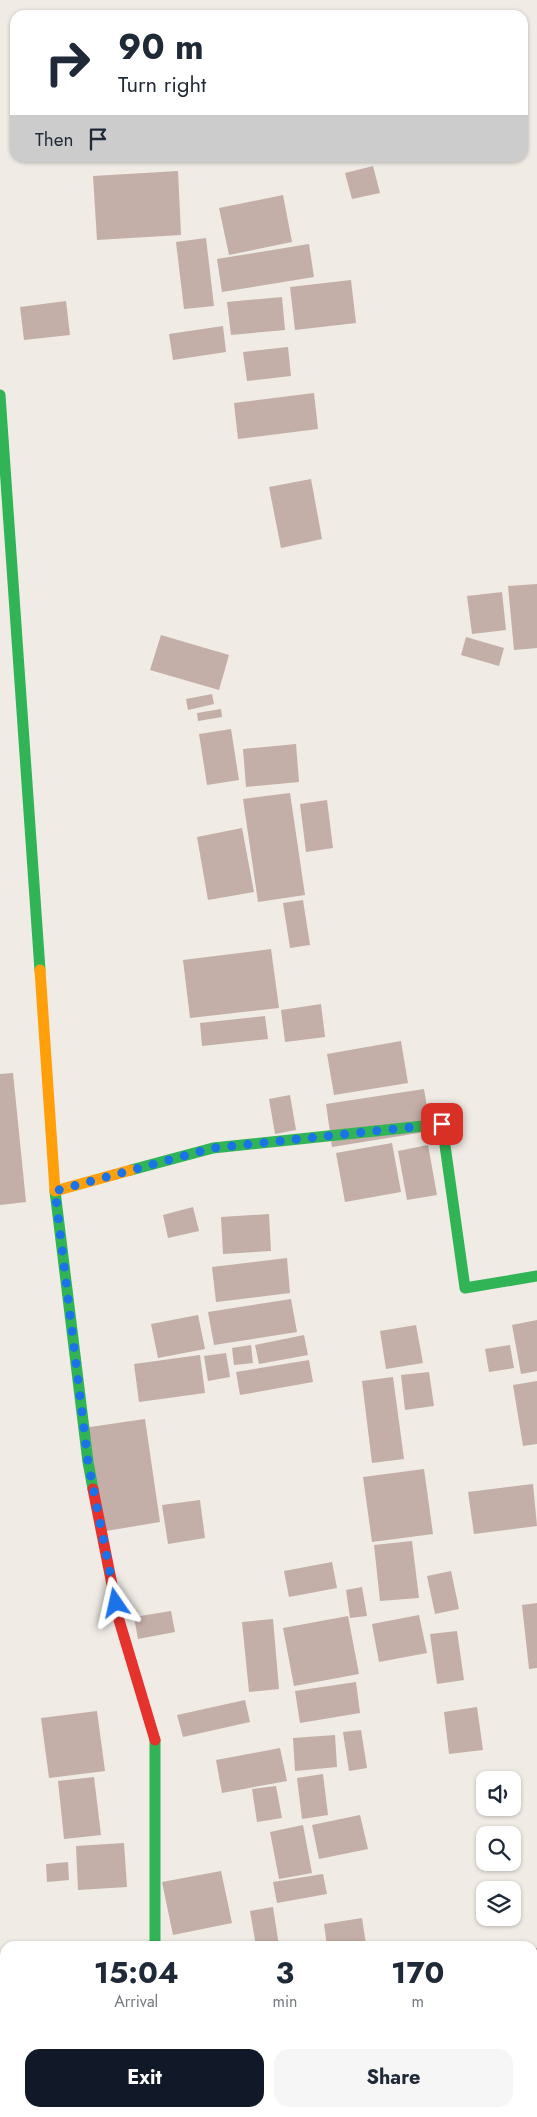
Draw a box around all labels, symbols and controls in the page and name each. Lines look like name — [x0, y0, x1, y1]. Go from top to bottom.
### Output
text: 90 m — [118, 22, 204, 72]
icon: right — [35, 30, 100, 95]
text: Turn right — [118, 68, 206, 100]
icon: arrive — [84, 125, 112, 153]
text: Then — [35, 126, 74, 153]
pin — [421, 1103, 463, 1145]
icon: arrive — [428, 1110, 456, 1138]
position arrow — [89, 1576, 141, 1628]
map controls — [476, 1771, 521, 1926]
button: sound — [476, 1771, 521, 1816]
button: search — [476, 1826, 521, 1871]
button: layers — [476, 1881, 521, 1926]
text: 15:04 — [94, 1951, 179, 1994]
text: 3 — [276, 1951, 294, 1994]
text: 170 — [391, 1951, 444, 1994]
text: Arrival — [114, 1990, 158, 2013]
text: min — [272, 1990, 297, 2013]
text: m — [411, 1990, 424, 2013]
button: Exit — [25, 2049, 264, 2107]
button: Share — [274, 2049, 513, 2107]

